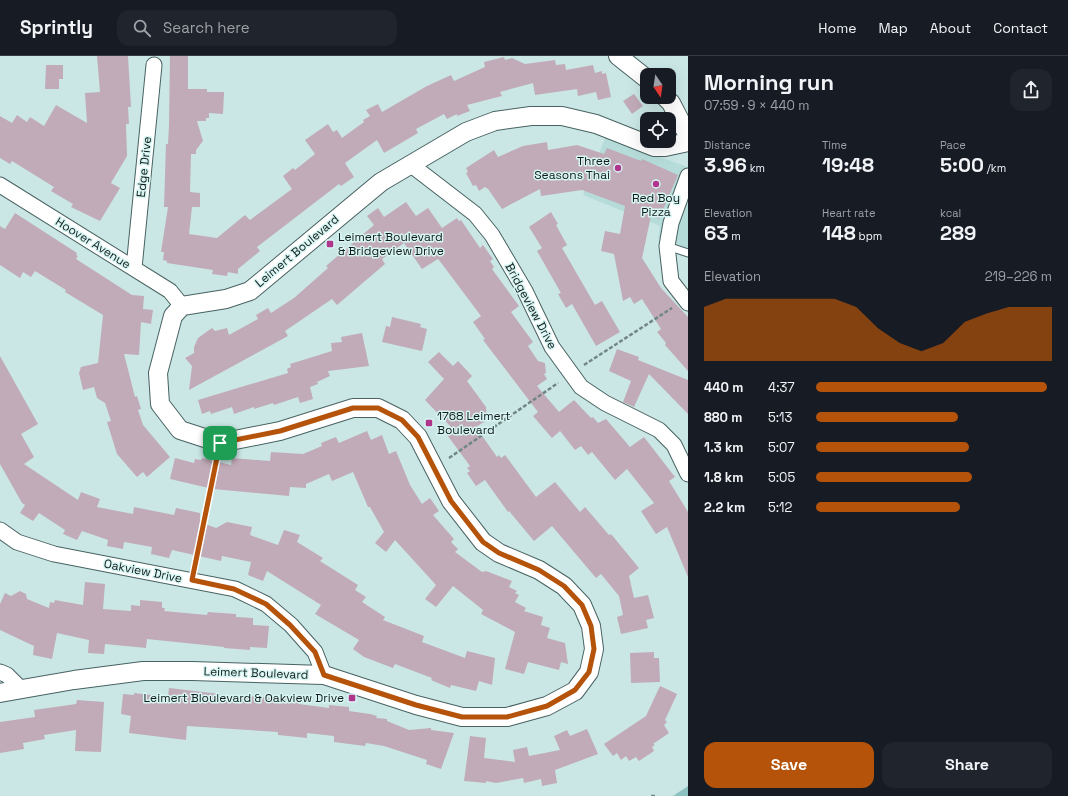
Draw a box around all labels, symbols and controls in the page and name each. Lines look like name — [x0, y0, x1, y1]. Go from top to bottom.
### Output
search box — [117, 10, 397, 46]
text: Sprintly — [20, 15, 93, 40]
icon: search — [131, 17, 153, 39]
text: Search here — [163, 18, 250, 37]
text: Home — [818, 19, 856, 37]
text: Map — [878, 19, 908, 37]
text: About — [930, 19, 971, 37]
text: Contact — [993, 19, 1048, 37]
north arrow — [640, 68, 676, 104]
map controls — [640, 68, 676, 148]
text: Morning run — [704, 68, 834, 96]
button: share — [1010, 69, 1052, 111]
text: 07:59 · 9 × 440 m — [704, 97, 809, 114]
button: locate — [640, 112, 676, 148]
street label: Edge Drive — [133, 136, 155, 198]
text: Distance — [704, 138, 751, 152]
text: Time — [822, 138, 847, 152]
text: Pace — [940, 138, 966, 152]
text: 3.96 — [704, 152, 747, 178]
text: 19:48 — [822, 152, 874, 178]
text: 5:00 — [940, 152, 984, 178]
place label: Three Seasons Thai — [534, 153, 610, 183]
text: km — [747, 161, 765, 175]
text: /km — [984, 161, 1006, 175]
marker: Three Seasons Thai — [613, 163, 623, 173]
marker: Red Boy Pizza — [651, 179, 661, 189]
place label: Red Boy Pizza — [632, 190, 680, 220]
text: Elevation — [704, 206, 752, 220]
text: Heart rate — [822, 206, 875, 220]
text: kcal — [940, 206, 961, 220]
street label: Leimert Boulevard — [252, 211, 342, 291]
street label: Hoover Avenue — [52, 214, 134, 272]
text: 63 — [704, 220, 729, 246]
text: 148 — [822, 220, 856, 246]
text: 289 — [940, 220, 976, 246]
place label: Leimert Boulevard & Bridgeview Drive — [338, 229, 444, 259]
text: m — [729, 229, 741, 243]
text: bpm — [856, 229, 882, 243]
marker: Leimert Boulevard & Bridgeview Drive — [325, 239, 335, 249]
street label: Bridgeview Drive — [502, 260, 560, 352]
text: Elevation — [704, 268, 761, 285]
text: 219–226 m — [985, 268, 1052, 285]
text: 440 m — [704, 379, 743, 396]
text: 4:37 — [768, 379, 795, 396]
place label: 1768 Leimert Boulevard — [437, 408, 511, 438]
text: 880 m — [704, 409, 742, 426]
text: 5:13 — [768, 409, 792, 426]
marker: 1768 Leimert Boulevard — [424, 418, 434, 428]
pin — [203, 426, 237, 460]
icon: arrive — [209, 432, 231, 454]
text: 1.3 km — [704, 439, 743, 456]
text: 5:07 — [768, 439, 795, 456]
text: 1.8 km — [704, 469, 743, 486]
text: 5:05 — [768, 469, 795, 486]
text: 2.2 km — [704, 499, 745, 516]
text: 5:12 — [768, 499, 792, 516]
street label: Oakview Drive — [103, 556, 183, 586]
street label: Leimert Boulevard — [203, 663, 309, 683]
place label: Leimert Bloulevard & Oakview Drive — [144, 690, 344, 706]
marker: Leimert Bloulevard & Oakview Drive — [347, 693, 357, 703]
button: Save — [704, 742, 874, 788]
button: Share — [882, 742, 1052, 788]

